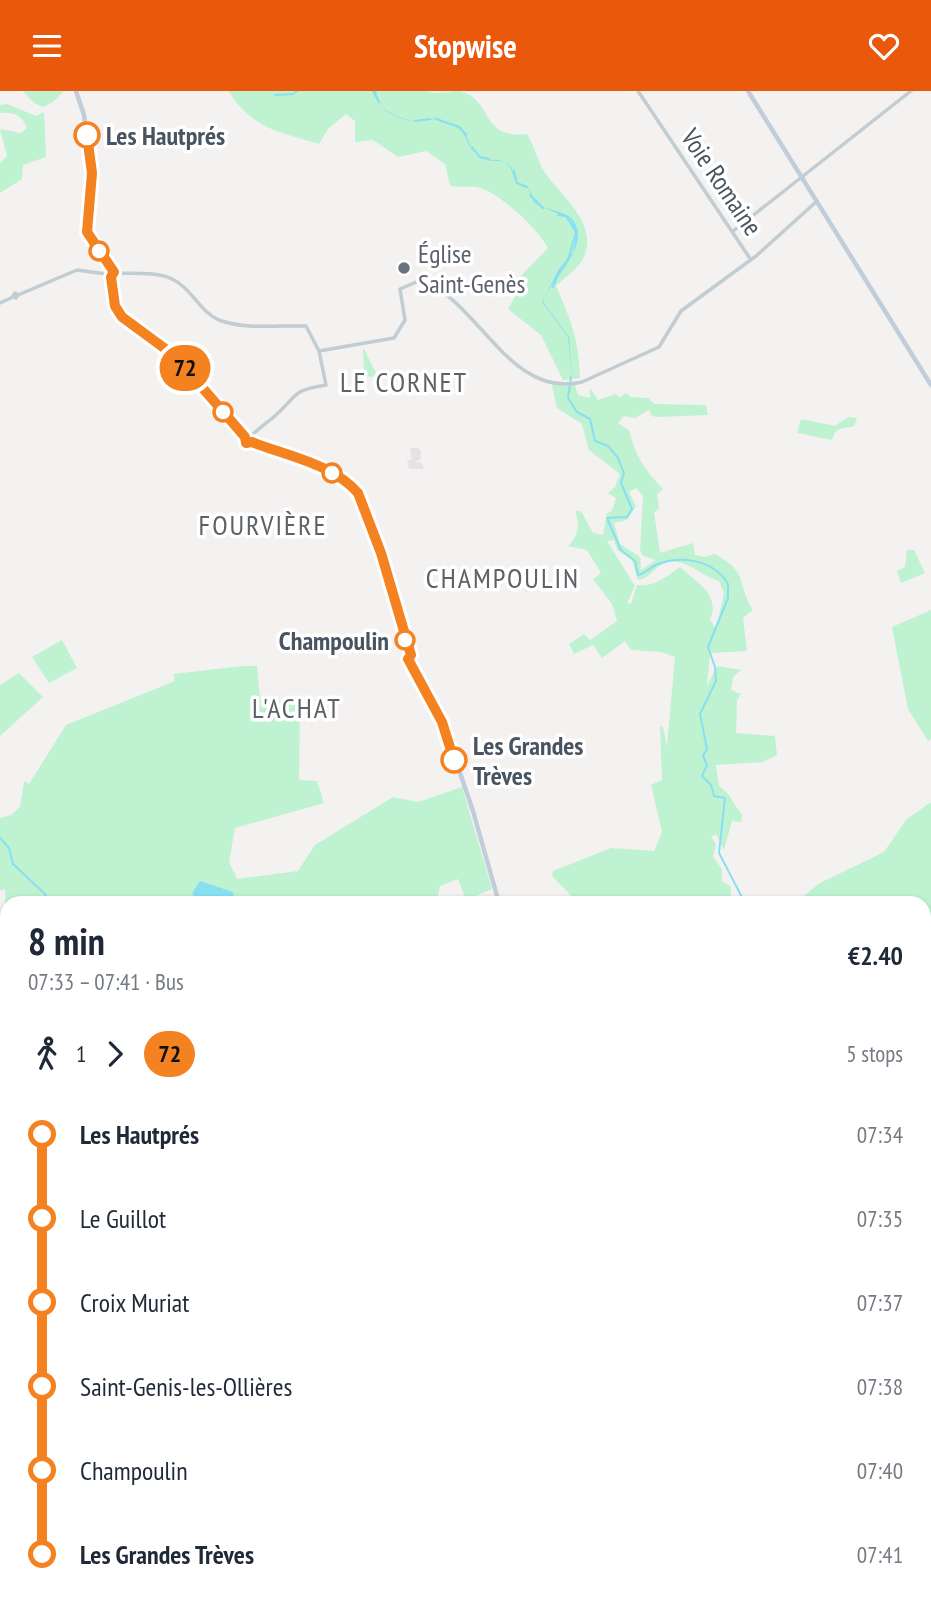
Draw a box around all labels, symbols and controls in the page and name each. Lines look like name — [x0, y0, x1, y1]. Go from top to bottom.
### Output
text: Stopwise — [414, 25, 517, 67]
icon: menu — [28, 27, 66, 65]
icon: heart — [865, 27, 903, 65]
place label: Les Hautprés — [106, 119, 225, 152]
street label: Voie Romaine — [674, 121, 770, 242]
marker: Les Hautprés — [74, 122, 100, 148]
place label: Église Saint-Genès — [418, 237, 525, 300]
unlabelled marker — [89, 241, 109, 261]
marker: Église Saint-Genès — [396, 260, 412, 276]
line badge: 72 — [154, 345, 216, 391]
text: 72 — [174, 352, 196, 383]
district label: LE CORNET — [340, 363, 468, 400]
unlabelled marker — [213, 402, 233, 422]
unlabelled marker — [322, 463, 342, 483]
district label: FOURVIÈRE — [199, 506, 327, 543]
district label: CHAMPOULIN — [426, 559, 580, 596]
place label: Champoulin — [279, 624, 389, 657]
marker: Champoulin — [395, 630, 415, 650]
district label: L'ACHAT — [252, 689, 342, 726]
place label: Les Grandes Trèves — [473, 729, 583, 792]
marker: Les Grandes Trèves — [441, 747, 467, 773]
text: 8 min — [28, 916, 105, 965]
text: €2.40 — [848, 939, 903, 972]
text: 07:33 – 07:41 · Bus — [28, 967, 184, 996]
icon: walk — [28, 1035, 66, 1073]
icon: forward — [96, 1035, 134, 1073]
text: 72 — [158, 1038, 181, 1069]
text: 1 — [76, 1039, 86, 1068]
text: 5 stops — [846, 1039, 903, 1068]
text: Les Hautprés — [80, 1118, 199, 1151]
text: 07:34 — [857, 1120, 903, 1149]
text: Le Guillot — [80, 1202, 166, 1235]
text: 07:35 — [857, 1204, 903, 1233]
text: Croix Muriat — [80, 1286, 189, 1319]
text: 07:37 — [857, 1288, 903, 1317]
text: Saint-Genis-les-Ollières — [80, 1370, 292, 1403]
text: 07:38 — [857, 1372, 903, 1401]
text: Champoulin — [80, 1454, 188, 1487]
text: 07:40 — [857, 1456, 903, 1485]
text: Les Grandes Trèves — [80, 1538, 254, 1571]
text: 07:41 — [857, 1540, 903, 1569]

